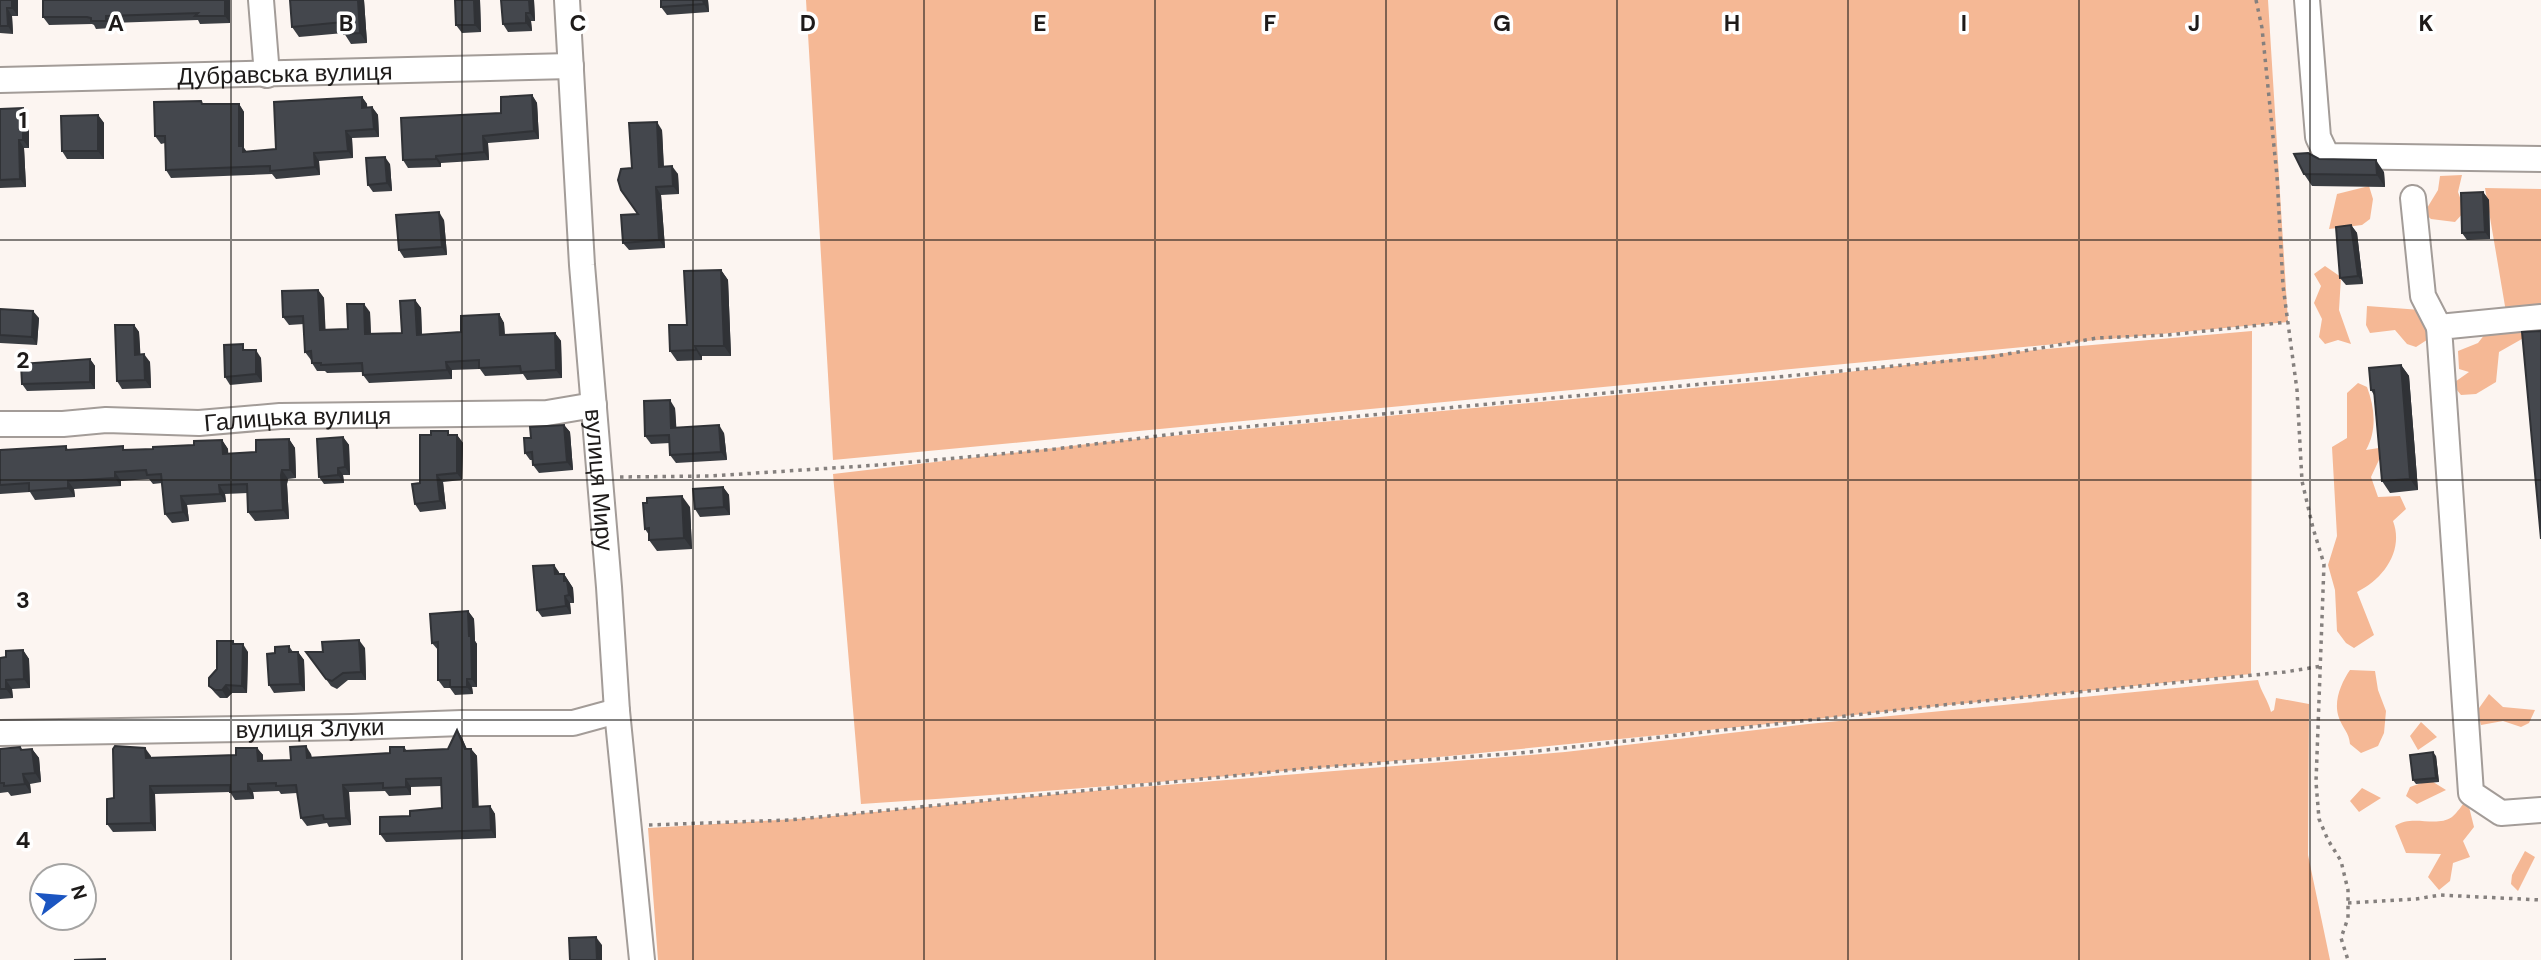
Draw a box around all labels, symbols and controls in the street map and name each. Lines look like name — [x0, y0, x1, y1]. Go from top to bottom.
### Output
text: A — [108, 8, 124, 38]
text: B — [339, 8, 353, 38]
text: C — [570, 8, 586, 38]
text: D — [800, 8, 816, 38]
text: E — [1033, 8, 1047, 38]
text: F — [1264, 8, 1277, 38]
text: G — [1493, 8, 1511, 38]
text: H — [1724, 8, 1740, 38]
text: I — [1961, 8, 1967, 38]
text: J — [2188, 8, 2200, 38]
text: K — [2418, 8, 2434, 38]
street label: Дубравська вулиця — [177, 55, 393, 91]
text: 1 — [19, 105, 27, 135]
text: 2 — [16, 345, 30, 375]
street label: Галицька вулиця — [203, 399, 391, 438]
street label: вулиця Миру — [579, 407, 621, 552]
text: 3 — [16, 585, 30, 615]
street label: вулиця Злуки — [235, 710, 385, 744]
text: 4 — [16, 825, 31, 855]
north arrow — [28, 862, 98, 932]
text: N — [65, 882, 93, 903]

